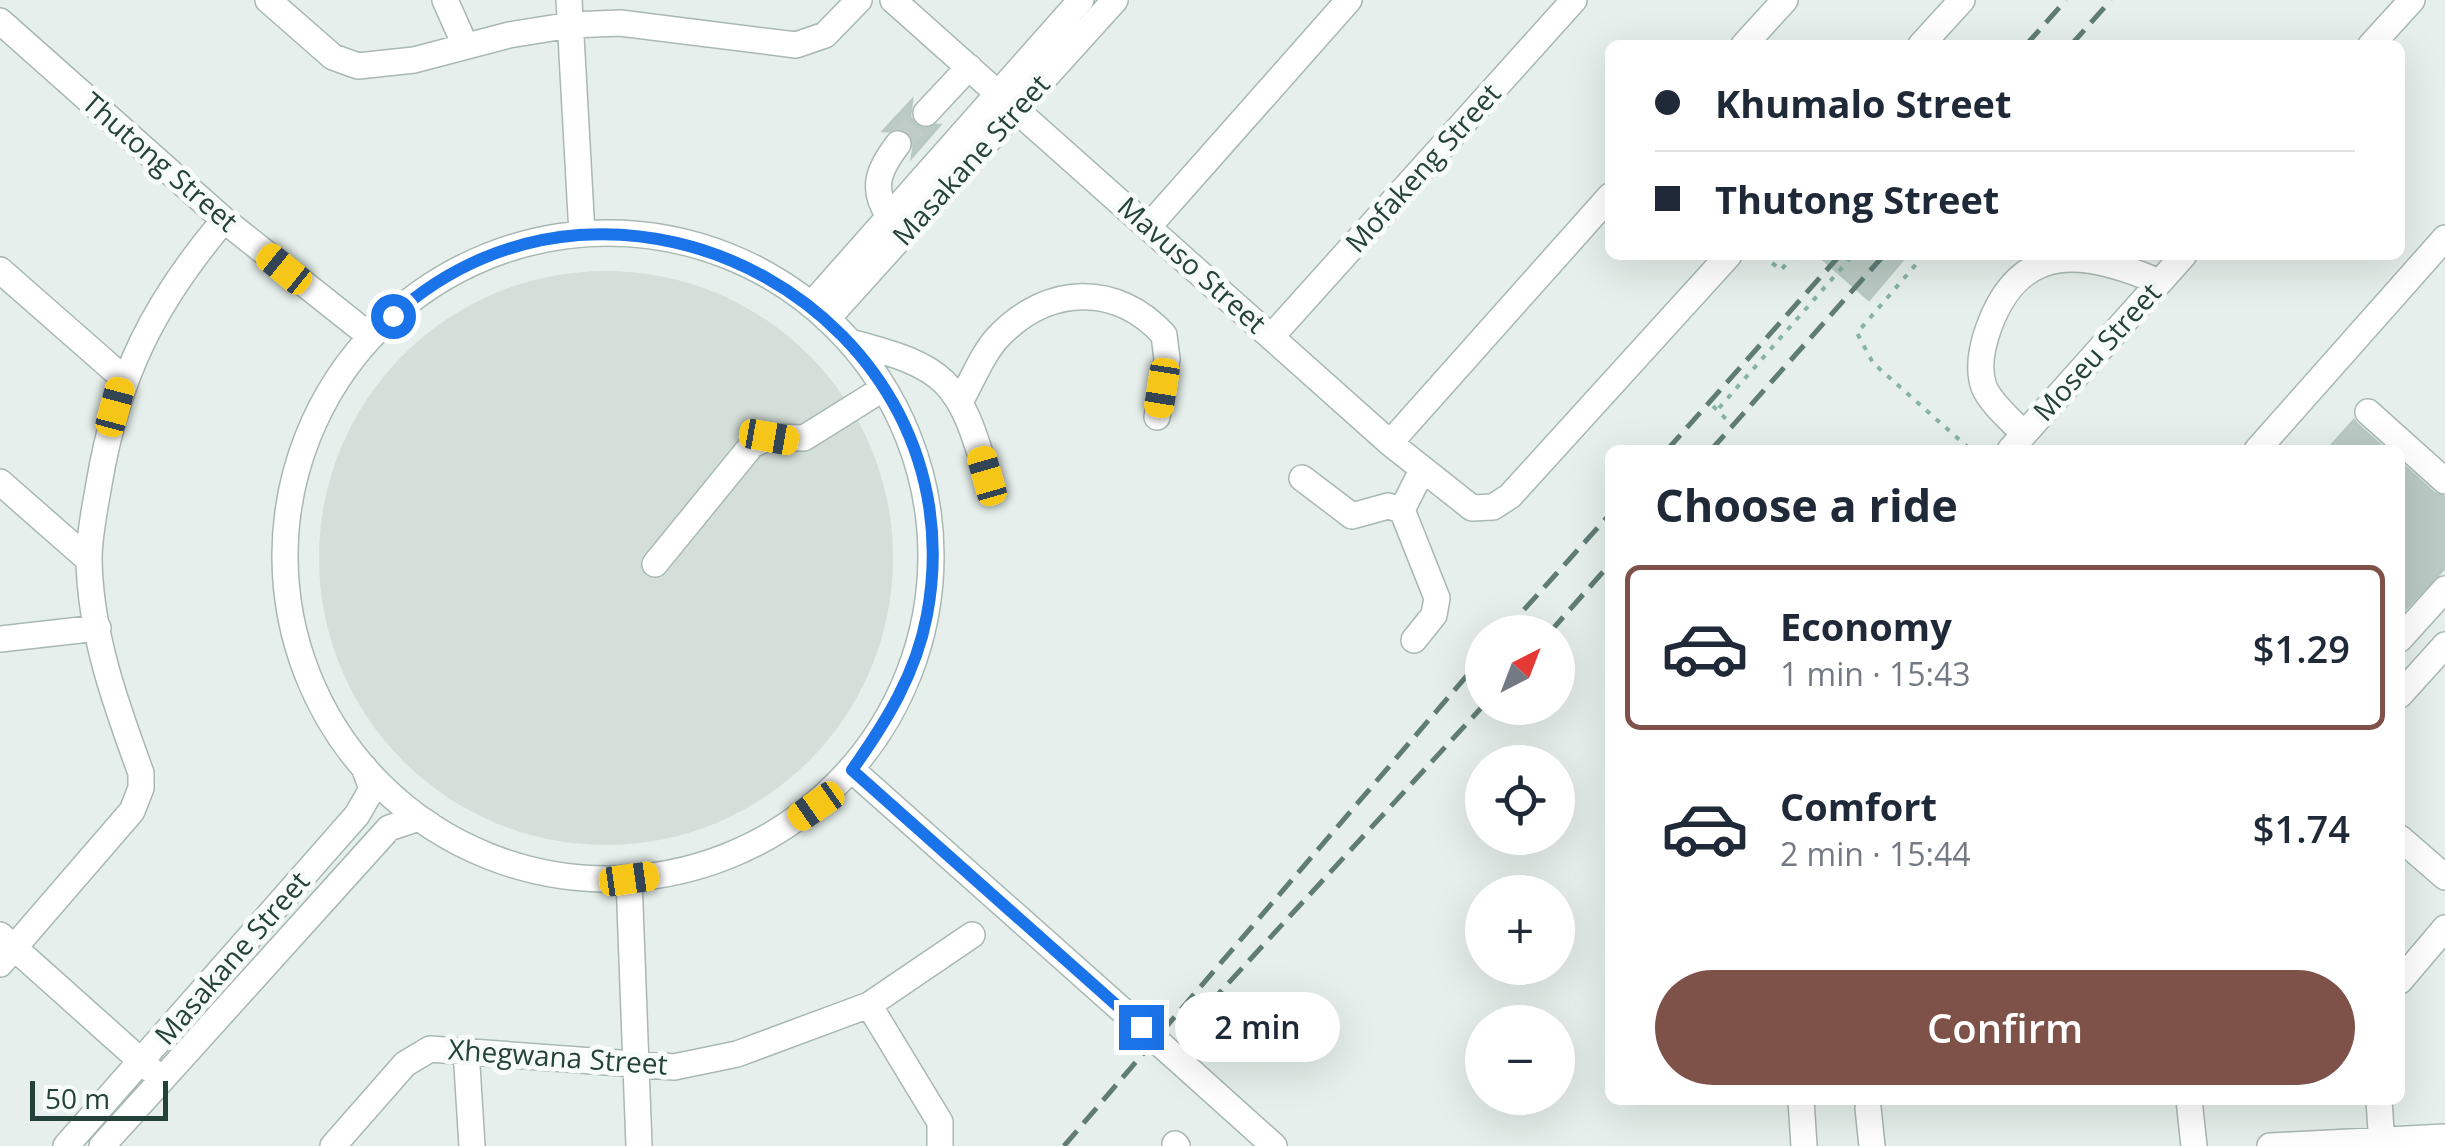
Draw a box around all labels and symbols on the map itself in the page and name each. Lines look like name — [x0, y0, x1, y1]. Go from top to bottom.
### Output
street label: Masakane Street — [883, 65, 1057, 253]
street label: Mofakeng Street — [1336, 75, 1508, 260]
street label: Thutong Street — [75, 83, 247, 239]
street label: Mavuso Street — [1110, 187, 1275, 341]
car — [251, 238, 317, 300]
street label: Moseu Street — [2024, 274, 2169, 429]
route start — [371, 294, 416, 339]
car — [1142, 356, 1182, 420]
car — [93, 374, 137, 440]
car — [737, 417, 801, 457]
car — [964, 443, 1010, 509]
north arrow — [1465, 615, 1575, 725]
car — [783, 777, 849, 835]
car — [597, 860, 661, 898]
street label: Masakane Street — [145, 862, 317, 1052]
callout: 2 min — [1176, 992, 1341, 1062]
route end — [1119, 1005, 1164, 1050]
street label: Xhegwana Street — [447, 1029, 669, 1083]
scale bar — [30, 1076, 168, 1120]

